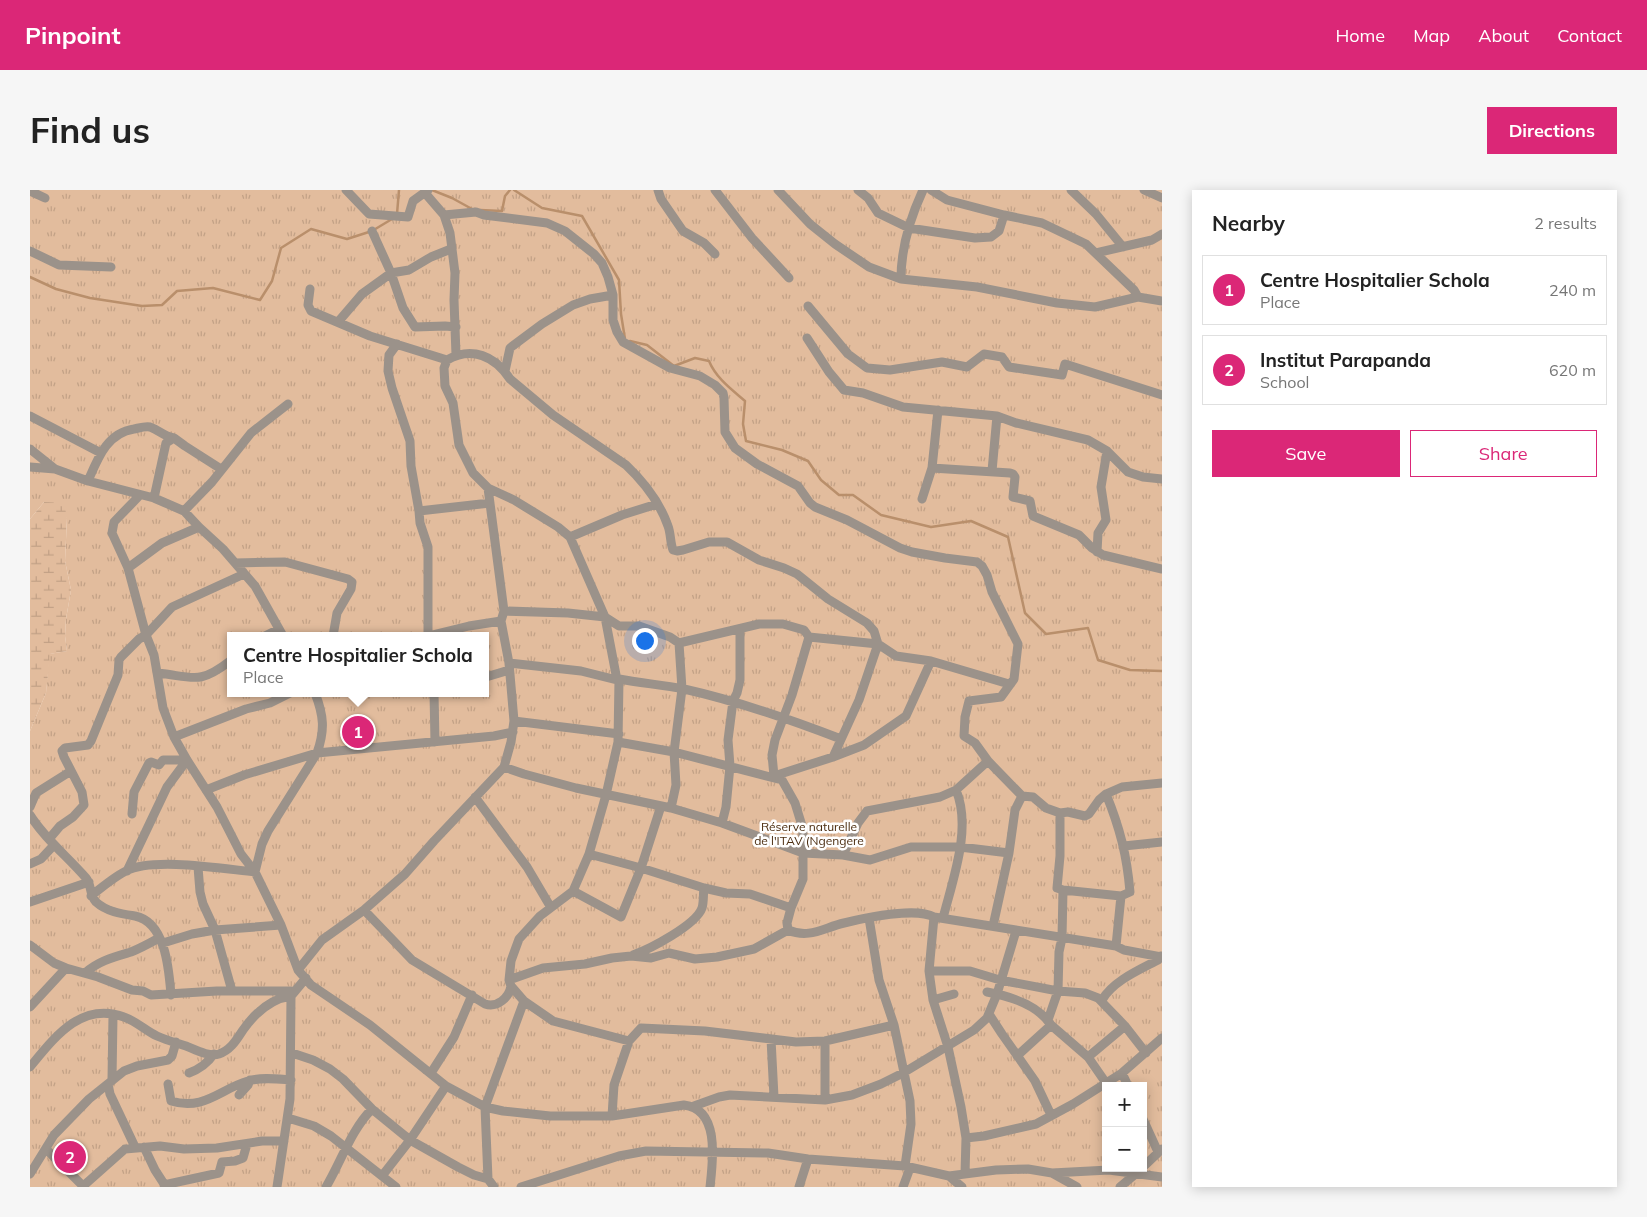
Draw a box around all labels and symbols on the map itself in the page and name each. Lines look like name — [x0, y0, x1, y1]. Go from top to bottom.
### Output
your location — [632, 628, 658, 654]
pin: 1 — [342, 713, 374, 751]
park label: Réserve naturelle de l'ITAV (Ngengere — [754, 819, 864, 848]
pin: 2 — [54, 1138, 86, 1176]

